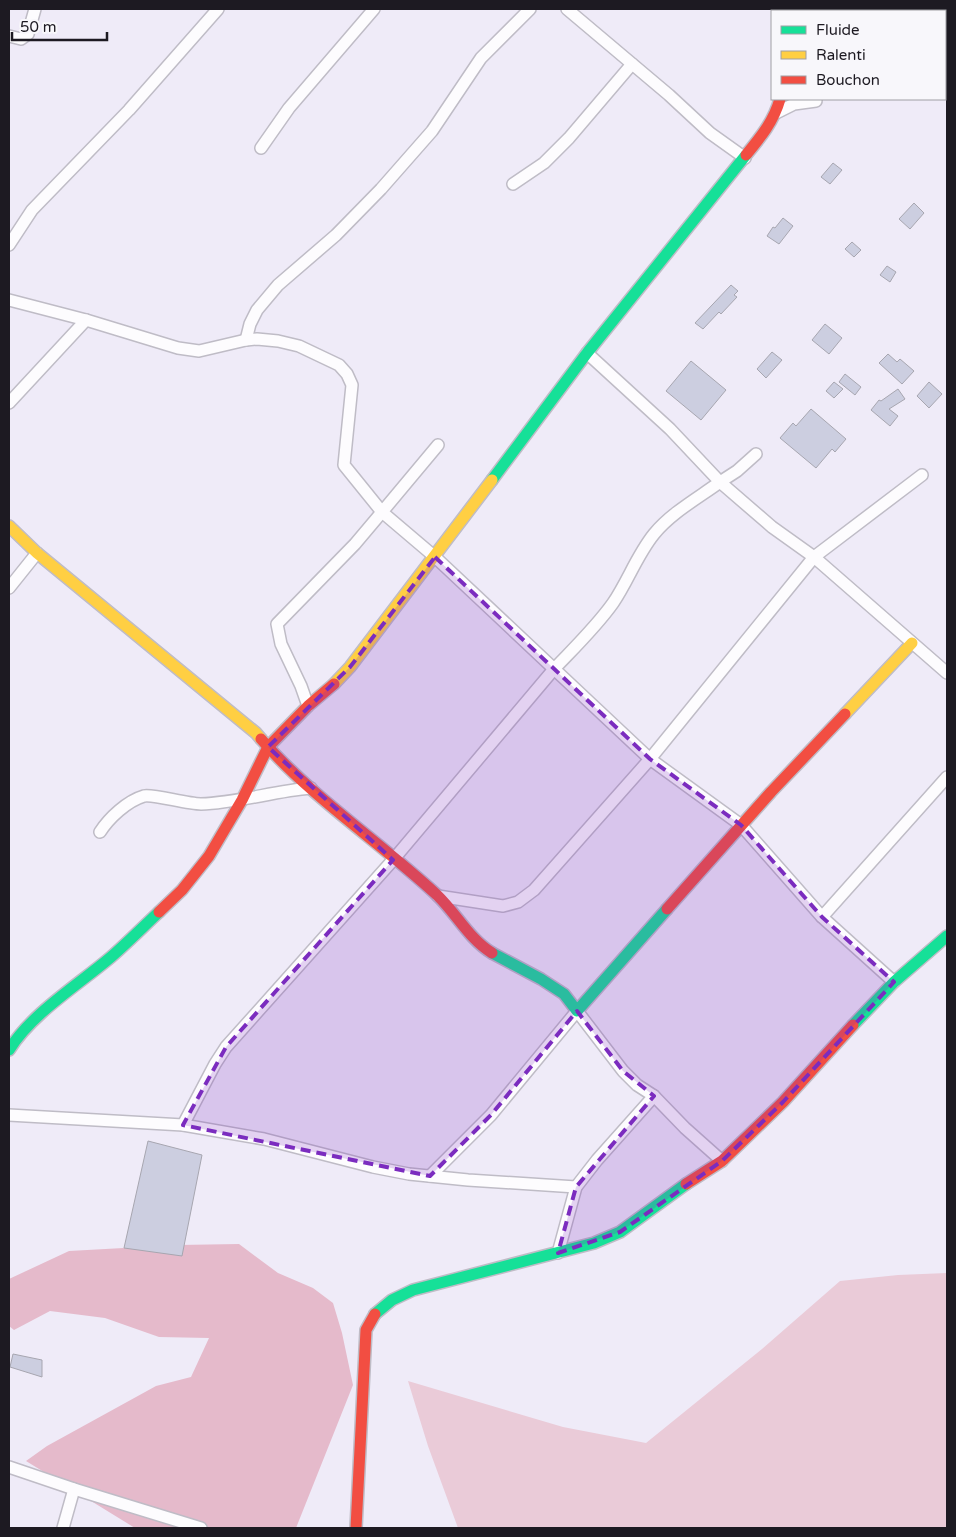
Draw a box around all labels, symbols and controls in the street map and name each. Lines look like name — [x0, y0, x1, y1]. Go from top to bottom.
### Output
scale bar — [12, 10, 108, 42]
legend — [771, 10, 946, 100]
text: 50 m — [20, 18, 57, 36]
text: Fluide — [816, 21, 860, 39]
text: Ralenti — [816, 46, 866, 64]
text: Bouchon — [816, 71, 880, 89]

